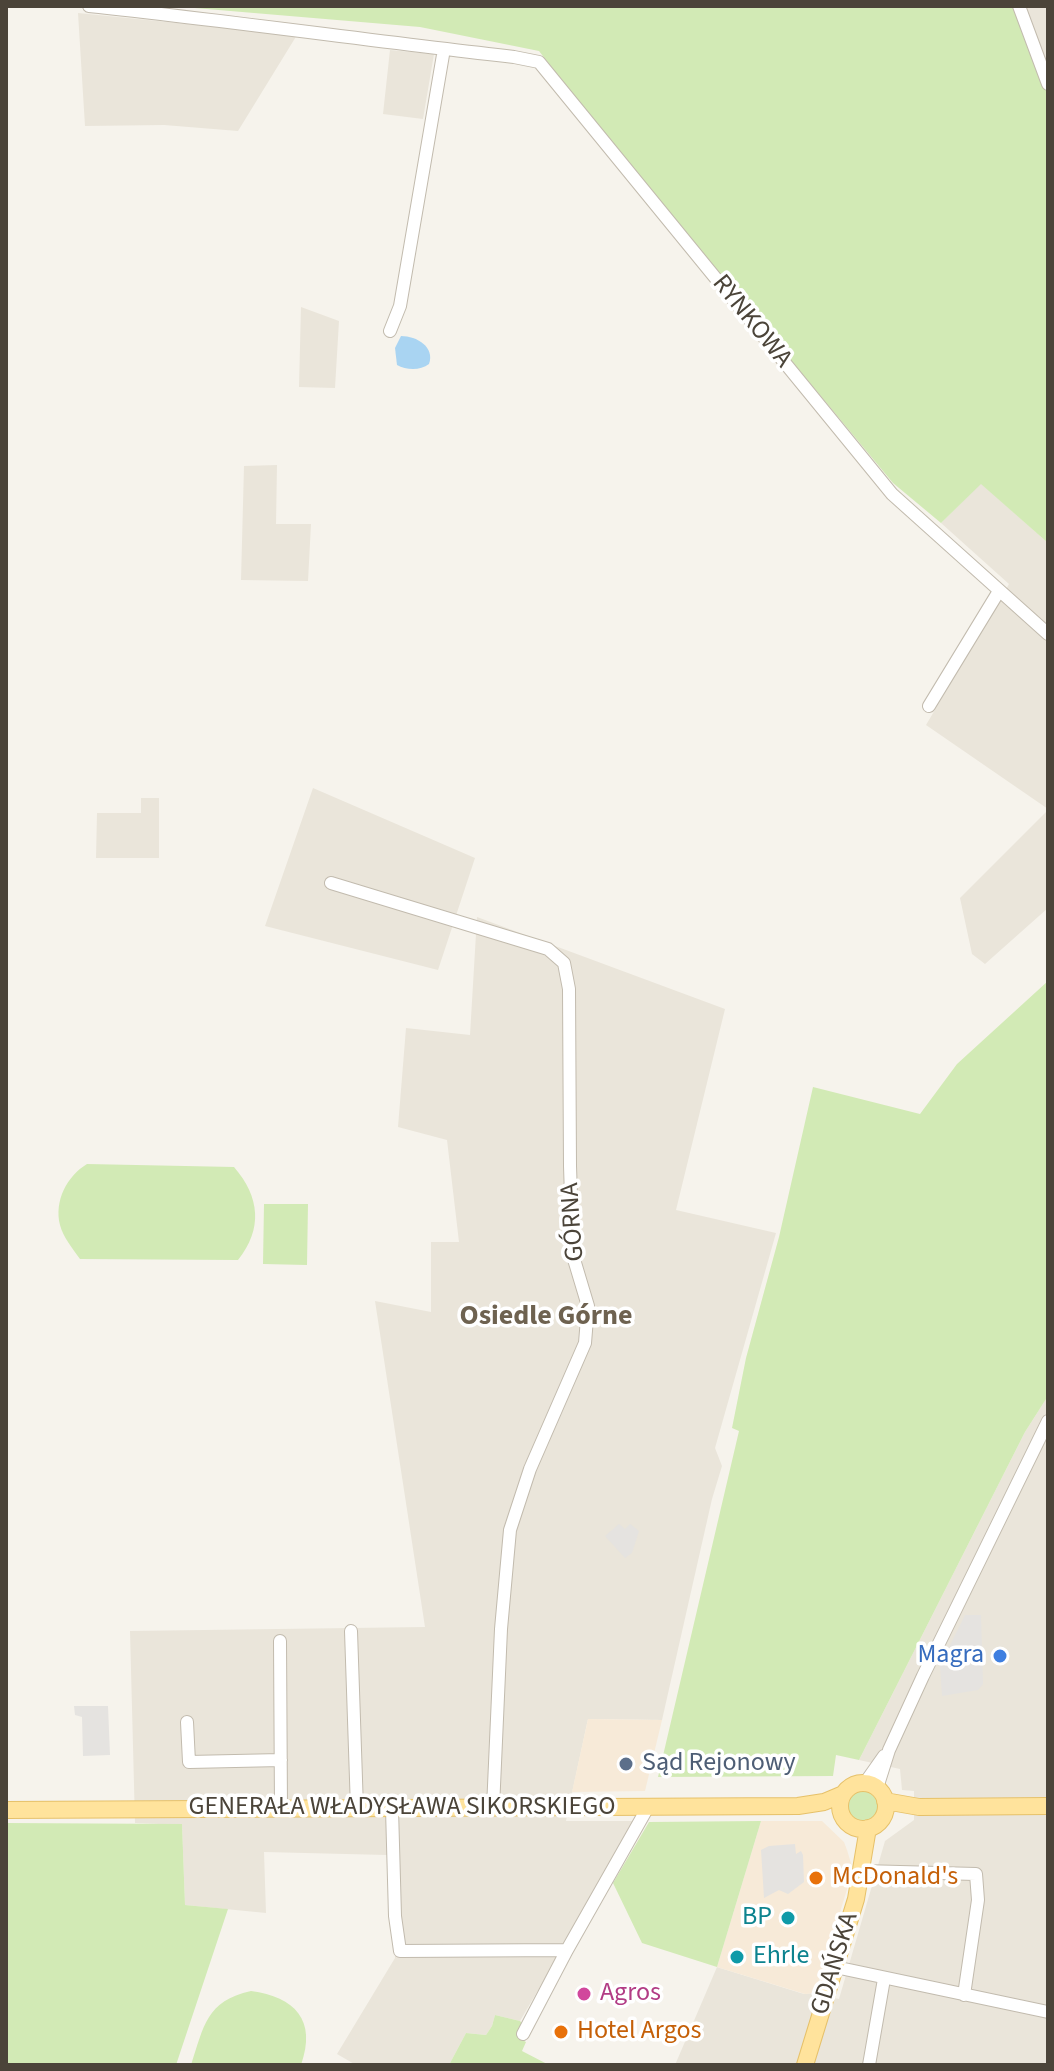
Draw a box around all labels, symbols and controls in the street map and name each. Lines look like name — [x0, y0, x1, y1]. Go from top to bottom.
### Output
street label: RYNKOWA — [704, 269, 798, 375]
street label: GÓRNA — [556, 1181, 592, 1263]
district label: Osiedle Górne — [459, 1301, 633, 1335]
place label: Magra — [917, 1640, 984, 1672]
marker: Magra — [991, 1647, 1009, 1665]
place label: Sąd Rejonowy — [642, 1748, 796, 1780]
marker: Sąd Rejonowy — [617, 1755, 635, 1773]
street label: GENERAŁA WŁADYSŁAWA SIKORSKIEGO — [189, 1792, 615, 1824]
place label: McDonald's — [832, 1862, 958, 1894]
marker: McDonald's — [807, 1869, 825, 1887]
place label: BP — [742, 1902, 772, 1934]
marker: BP — [779, 1909, 797, 1927]
street label: GDAŃSKA — [806, 1909, 866, 2019]
place label: Ehrle — [753, 1941, 809, 1973]
marker: Ehrle — [728, 1948, 746, 1966]
place label: Agros — [600, 1978, 661, 2010]
marker: Agros — [575, 1985, 593, 2003]
place label: Hotel Argos — [577, 2016, 701, 2048]
marker: Hotel Argos — [552, 2023, 570, 2041]

